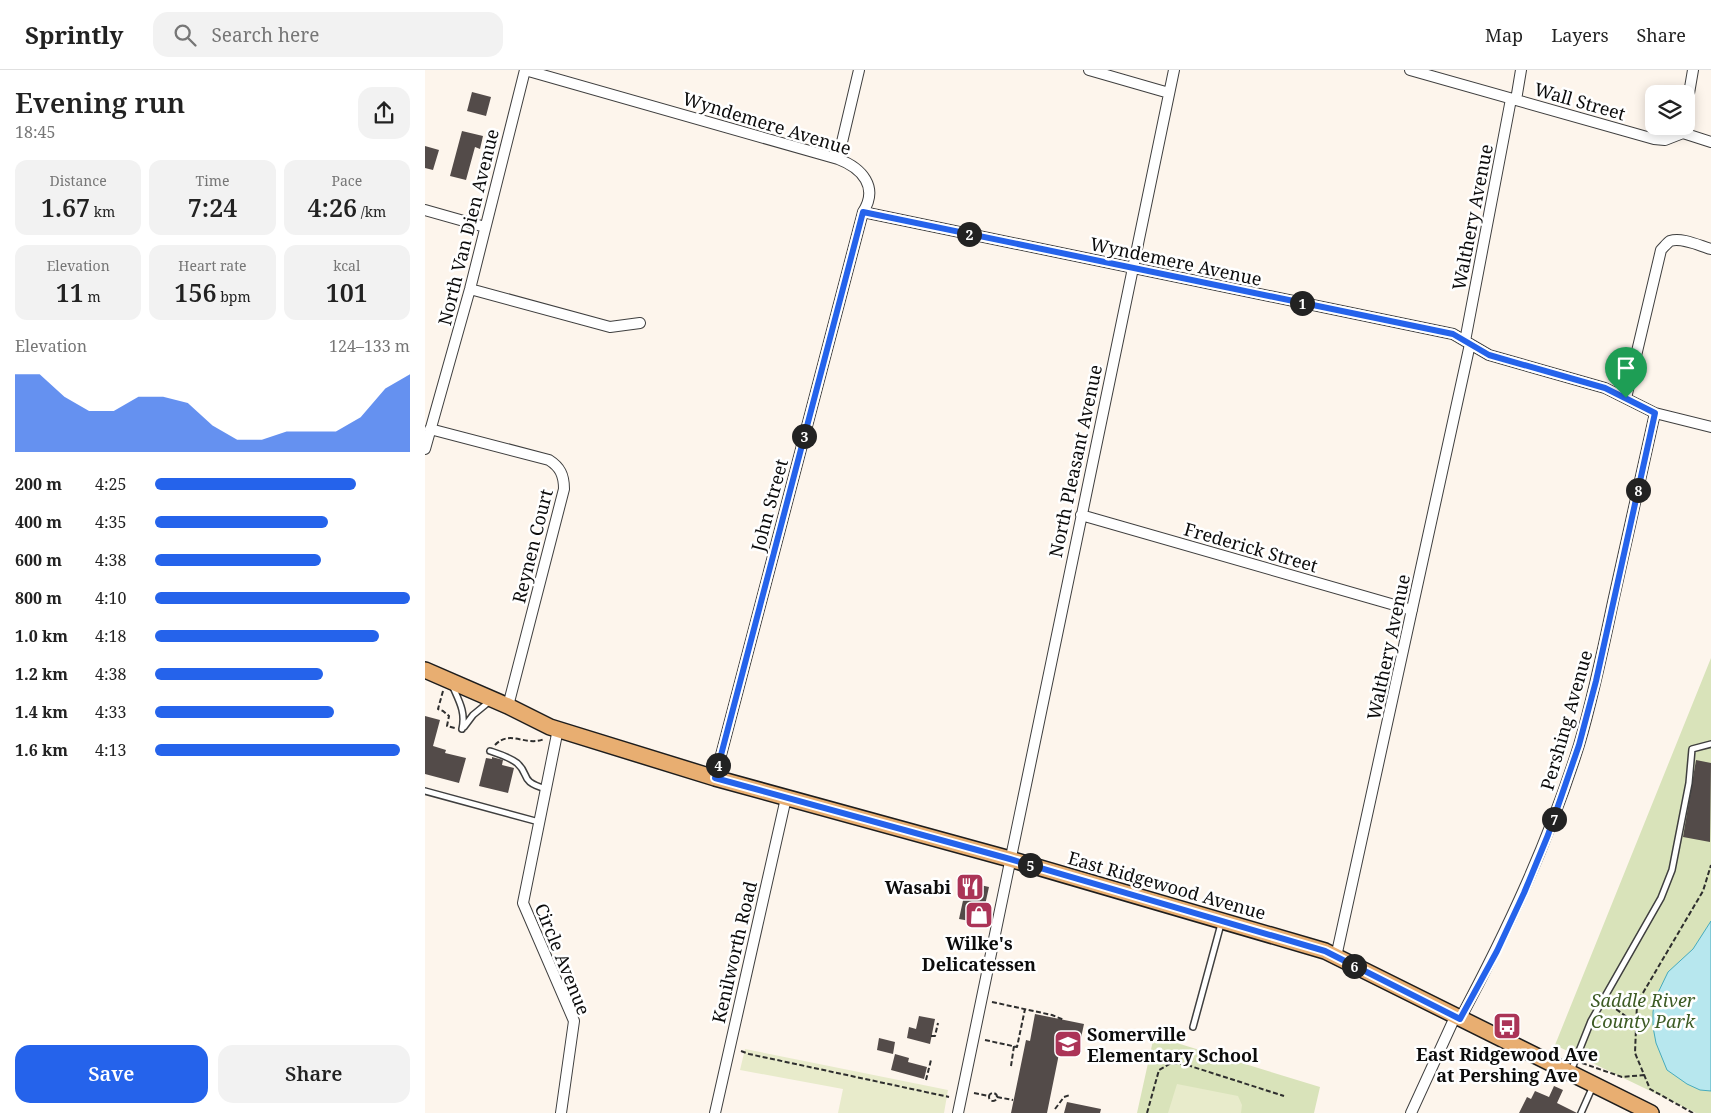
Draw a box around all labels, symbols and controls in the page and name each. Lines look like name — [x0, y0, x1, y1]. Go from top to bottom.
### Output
search box — [153, 12, 503, 57]
text: Sprintly — [25, 18, 123, 51]
icon: search — [171, 21, 199, 49]
text: Search here — [211, 22, 319, 48]
text: Map — [1485, 23, 1523, 47]
text: Layers — [1551, 23, 1609, 47]
text: Share — [1637, 23, 1686, 47]
street label: Wall Street — [1532, 77, 1628, 125]
text: Evening run — [15, 83, 185, 121]
map controls — [1645, 85, 1695, 135]
button: layers — [1645, 85, 1695, 135]
street label: Wyndemere Avenue — [680, 86, 854, 160]
button: share — [358, 87, 410, 139]
text: 18:45 — [15, 121, 55, 143]
street label: North Van Dien Avenue — [432, 126, 504, 328]
street label: Walthery Avenue — [1446, 142, 1498, 292]
text: Distance — [50, 171, 107, 190]
text: Time — [196, 171, 229, 190]
text: Pace — [331, 171, 362, 190]
text: 1.67 — [41, 190, 90, 224]
text: 7:24 — [188, 190, 237, 224]
text: 4:26 — [307, 190, 357, 224]
text: km — [90, 202, 115, 221]
text: /km — [357, 202, 386, 221]
pin: 2 — [957, 222, 981, 246]
text: 2 — [966, 225, 973, 244]
street label: Wyndemere Avenue — [1088, 231, 1264, 291]
text: Elevation — [47, 256, 110, 275]
text: Heart rate — [178, 256, 247, 275]
text: kcal — [333, 256, 360, 275]
text: 11 — [56, 275, 84, 309]
text: 156 — [174, 275, 217, 309]
text: 101 — [326, 275, 368, 309]
text: m — [84, 287, 101, 306]
text: bpm — [217, 287, 251, 306]
pin: 1 — [1289, 290, 1315, 316]
text: 1 — [1299, 294, 1306, 313]
text: Elevation — [15, 335, 87, 357]
text: 124–133 m — [329, 335, 410, 357]
pin — [1605, 347, 1647, 398]
icon: arrive — [1612, 354, 1640, 382]
street label: North Pleasant Avenue — [1043, 362, 1107, 560]
pin: 3 — [791, 424, 817, 448]
text: 3 — [801, 427, 808, 446]
street label: John Street — [745, 456, 793, 555]
text: 200 m — [15, 473, 62, 495]
text: 4:25 — [95, 473, 126, 495]
pin: 8 — [1625, 478, 1651, 502]
text: 8 — [1635, 481, 1642, 500]
street label: Reynen Court — [506, 486, 558, 606]
text: 400 m — [15, 511, 62, 533]
text: 4:35 — [95, 511, 126, 533]
street label: Frederick Street — [1181, 516, 1321, 578]
text: 600 m — [15, 549, 62, 571]
text: 4:38 — [95, 549, 126, 571]
street label: Walthery Avenue — [1361, 572, 1415, 722]
text: 800 m — [15, 587, 62, 609]
text: 4:10 — [95, 587, 126, 609]
text: 1.0 km — [15, 625, 68, 647]
text: 4:18 — [95, 625, 126, 647]
street label: Pershing Avenue — [1535, 647, 1597, 793]
text: 1.2 km — [15, 663, 68, 685]
text: 4:38 — [95, 663, 126, 685]
text: 1.4 km — [15, 701, 68, 723]
text: 4:33 — [95, 701, 126, 723]
text: 1.6 km — [15, 739, 68, 761]
text: 4:13 — [95, 739, 126, 761]
pin: 4 — [705, 752, 731, 778]
text: 4 — [715, 756, 722, 775]
pin: 7 — [1541, 806, 1567, 832]
text: 7 — [1551, 810, 1558, 829]
street label: East Ridgewood Avenue — [1065, 845, 1269, 925]
pin: 5 — [1017, 852, 1043, 878]
text: 5 — [1027, 856, 1034, 875]
restaurant icon: Wasabi — [955, 872, 985, 902]
place label: Wasabi — [885, 875, 952, 899]
street label: Kenilworth Road — [706, 879, 762, 1025]
street label: Circle Avenue — [530, 900, 596, 1018]
shop icon: Wilke's Delicatessen — [964, 900, 994, 930]
place label: Wilke's Delicatessen — [922, 931, 1036, 976]
pin: 6 — [1341, 954, 1367, 978]
text: 6 — [1351, 957, 1358, 976]
park label: Saddle River County Park — [1591, 988, 1696, 1033]
bus stop icon: East Ridgewood Ave at Pershing Ave — [1492, 1011, 1522, 1041]
place label: Somerville Elementary School — [1087, 1022, 1259, 1067]
school or university icon: Somerville Elementary School — [1053, 1029, 1083, 1059]
place label: East Ridgewood Ave at Pershing Ave — [1416, 1042, 1598, 1087]
button: Save — [15, 1045, 208, 1103]
button: Share — [218, 1045, 410, 1103]

